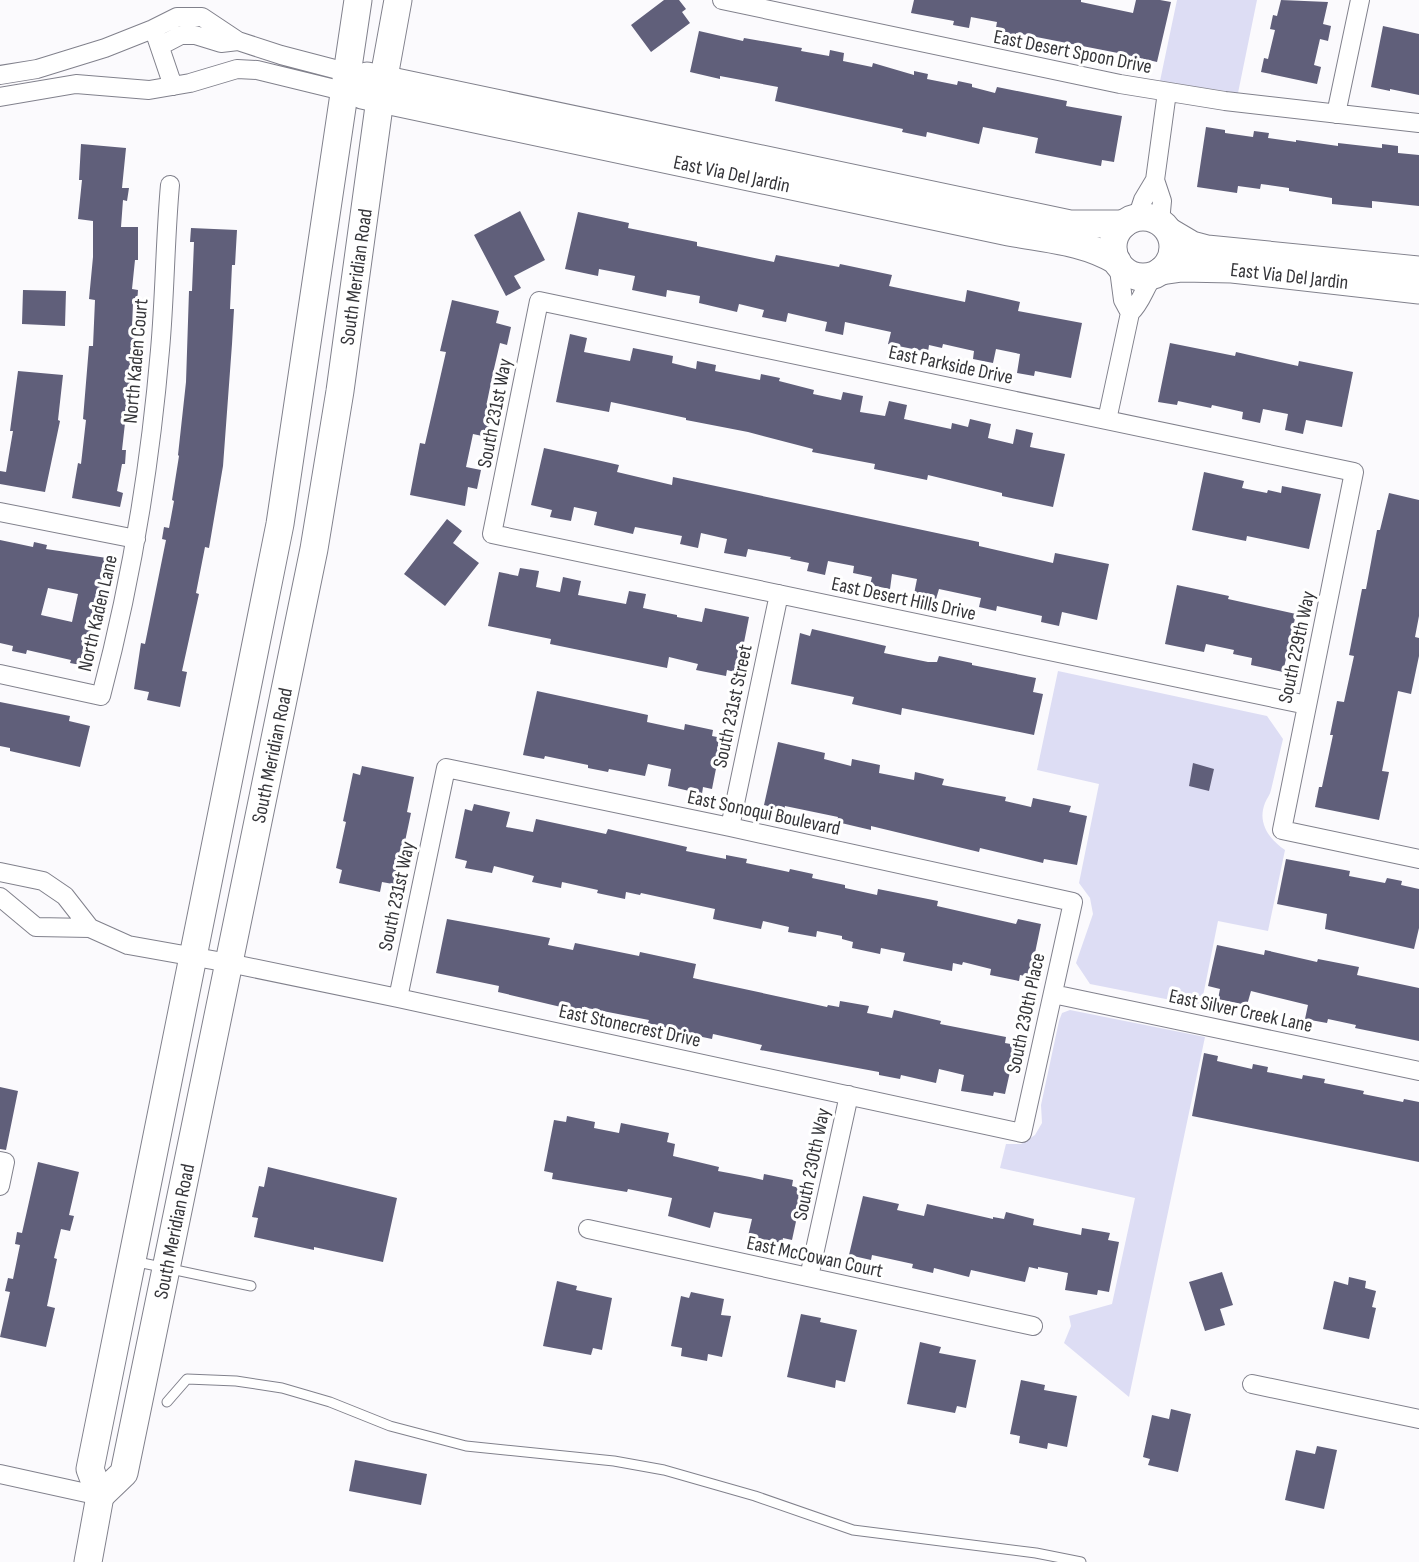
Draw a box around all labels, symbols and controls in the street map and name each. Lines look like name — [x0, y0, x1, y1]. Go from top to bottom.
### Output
street label: East Desert Spoon Drive — [992, 25, 1154, 79]
street label: East Via Del Jardin — [671, 150, 792, 198]
street label: South Meridian Road — [335, 207, 378, 347]
street label: East Via Del Jardin — [1229, 258, 1350, 295]
street label: North Kaden Court — [119, 298, 153, 425]
street label: East Parkside Drive — [886, 340, 1015, 390]
street label: South 231st Way — [473, 356, 517, 470]
street label: North Kaden Lane — [73, 553, 123, 674]
street label: East Desert Hills Drive — [829, 572, 978, 626]
street label: South 229th Way — [1273, 589, 1321, 706]
street label: South 231st Street — [708, 642, 758, 770]
street label: South Meridian Road — [247, 686, 298, 825]
street label: East Sonoqui Boulevard — [685, 785, 842, 841]
street label: South 231st Way — [374, 839, 420, 953]
street label: South 230th Place — [1002, 951, 1050, 1076]
street label: East Silver Creek Lane — [1167, 984, 1315, 1038]
street label: East Stonecrest Drive — [557, 999, 703, 1053]
street label: South 230th Way — [788, 1106, 836, 1223]
street label: South Meridian Road — [149, 1162, 200, 1301]
street label: East McCowan Court — [745, 1231, 885, 1283]

